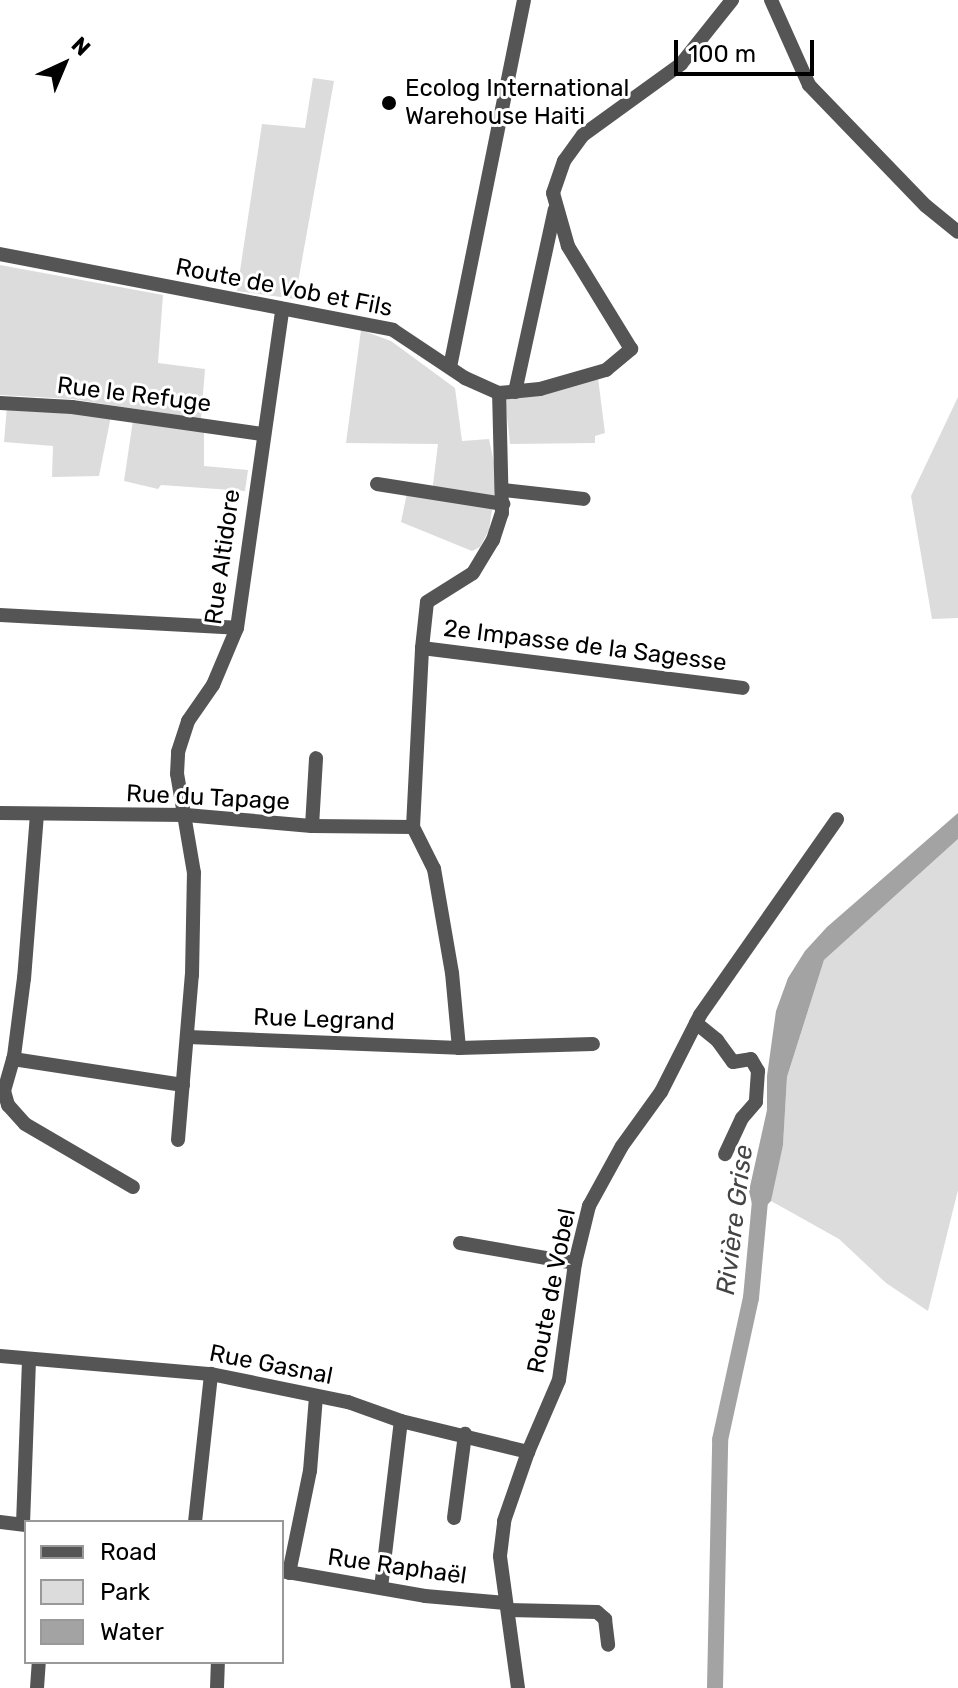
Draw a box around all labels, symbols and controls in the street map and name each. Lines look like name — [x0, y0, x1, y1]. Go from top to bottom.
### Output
north arrow — [24, 24, 104, 104]
scale bar — [678, 24, 818, 74]
text: N — [66, 31, 96, 62]
text: 100 m — [688, 40, 756, 68]
place label: Ecolog International Warehouse Haiti — [405, 75, 629, 131]
marker: Ecolog International Warehouse Haiti — [380, 94, 398, 112]
street label: Route de Vob et Fils — [173, 253, 395, 323]
street label: Rue le Refuge — [55, 371, 213, 419]
street label: Rue Altidore — [199, 487, 247, 627]
street label: 2e Impasse de la Sagesse — [442, 614, 728, 678]
street label: Rue du Tapage — [125, 779, 291, 817]
street label: Rue Legrand — [253, 1003, 395, 1037]
water label: Rivière Grise — [710, 1143, 760, 1297]
street label: Route de Vobel — [522, 1206, 582, 1376]
street label: Rue Gasnal — [207, 1339, 335, 1391]
legend — [24, 1520, 284, 1664]
text: Road — [100, 1538, 157, 1566]
street label: Rue Raphaël — [326, 1543, 468, 1591]
text: Park — [100, 1578, 150, 1606]
text: Water — [100, 1618, 164, 1646]

